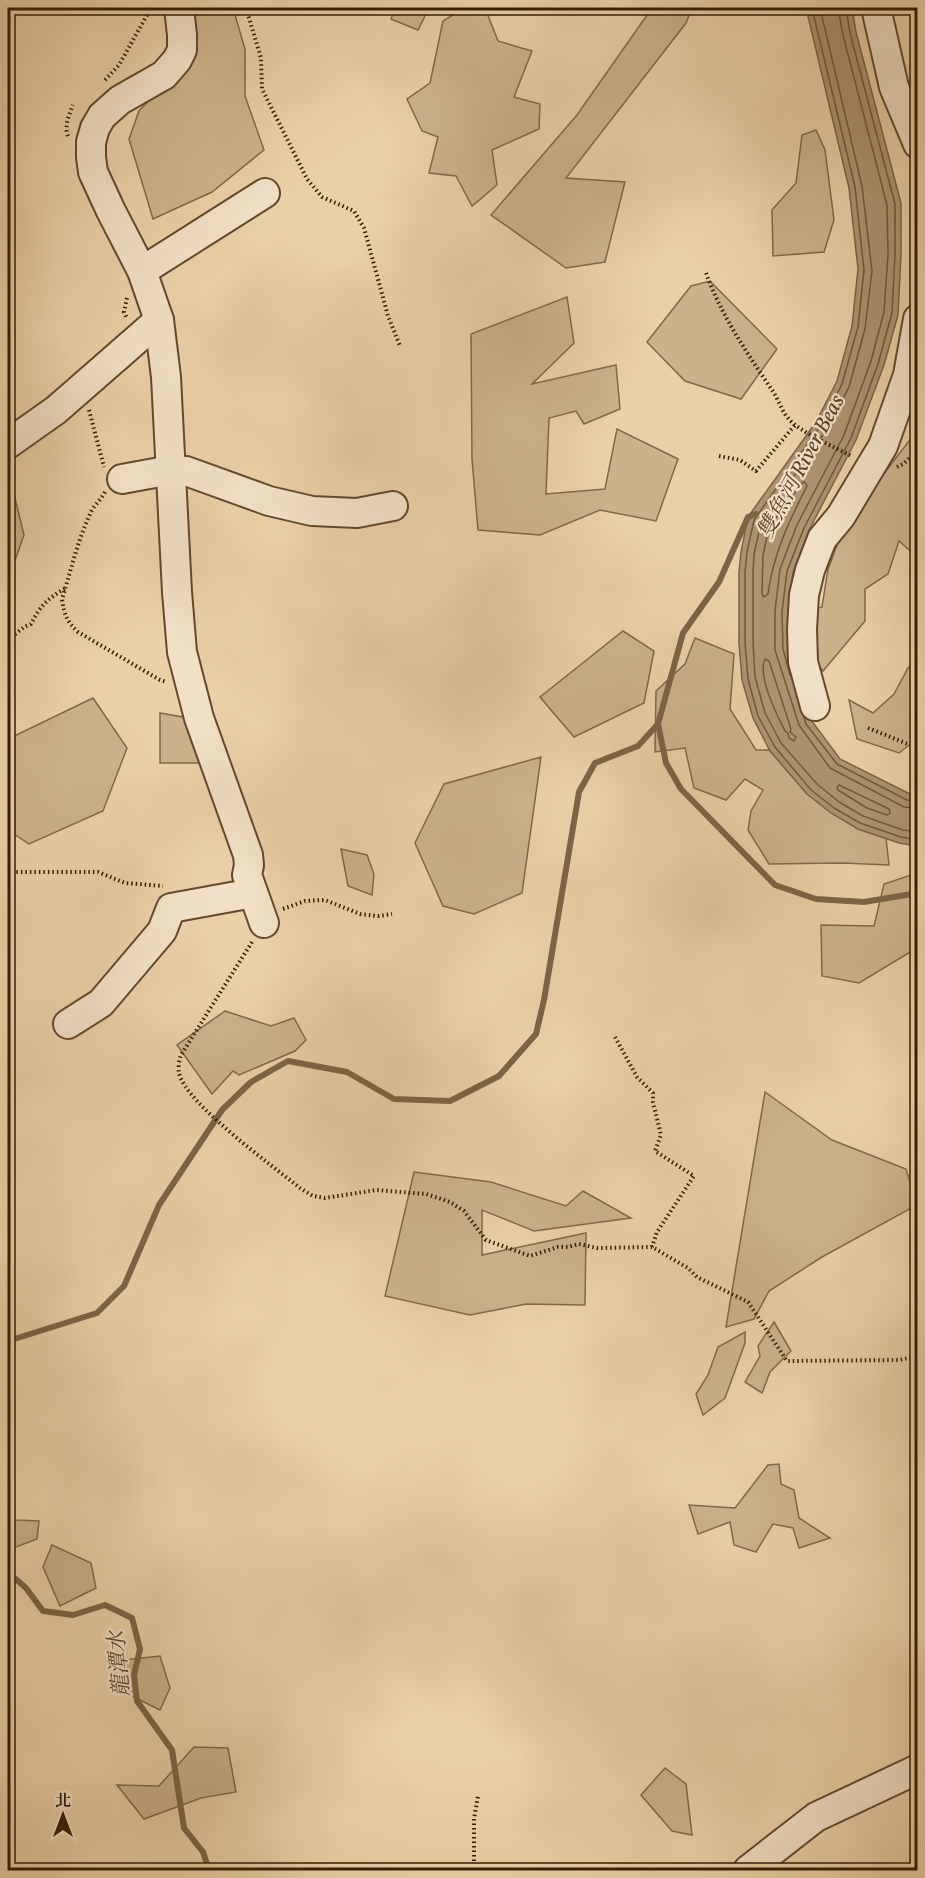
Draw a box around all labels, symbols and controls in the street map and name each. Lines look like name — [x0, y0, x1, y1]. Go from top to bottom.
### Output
water label: 雙魚河 River Beas — [751, 390, 853, 545]
water label: 龍潭水 — [102, 1628, 139, 1698]
north arrow — [33, 1785, 93, 1845]
text: 北 — [55, 1791, 71, 1813]

